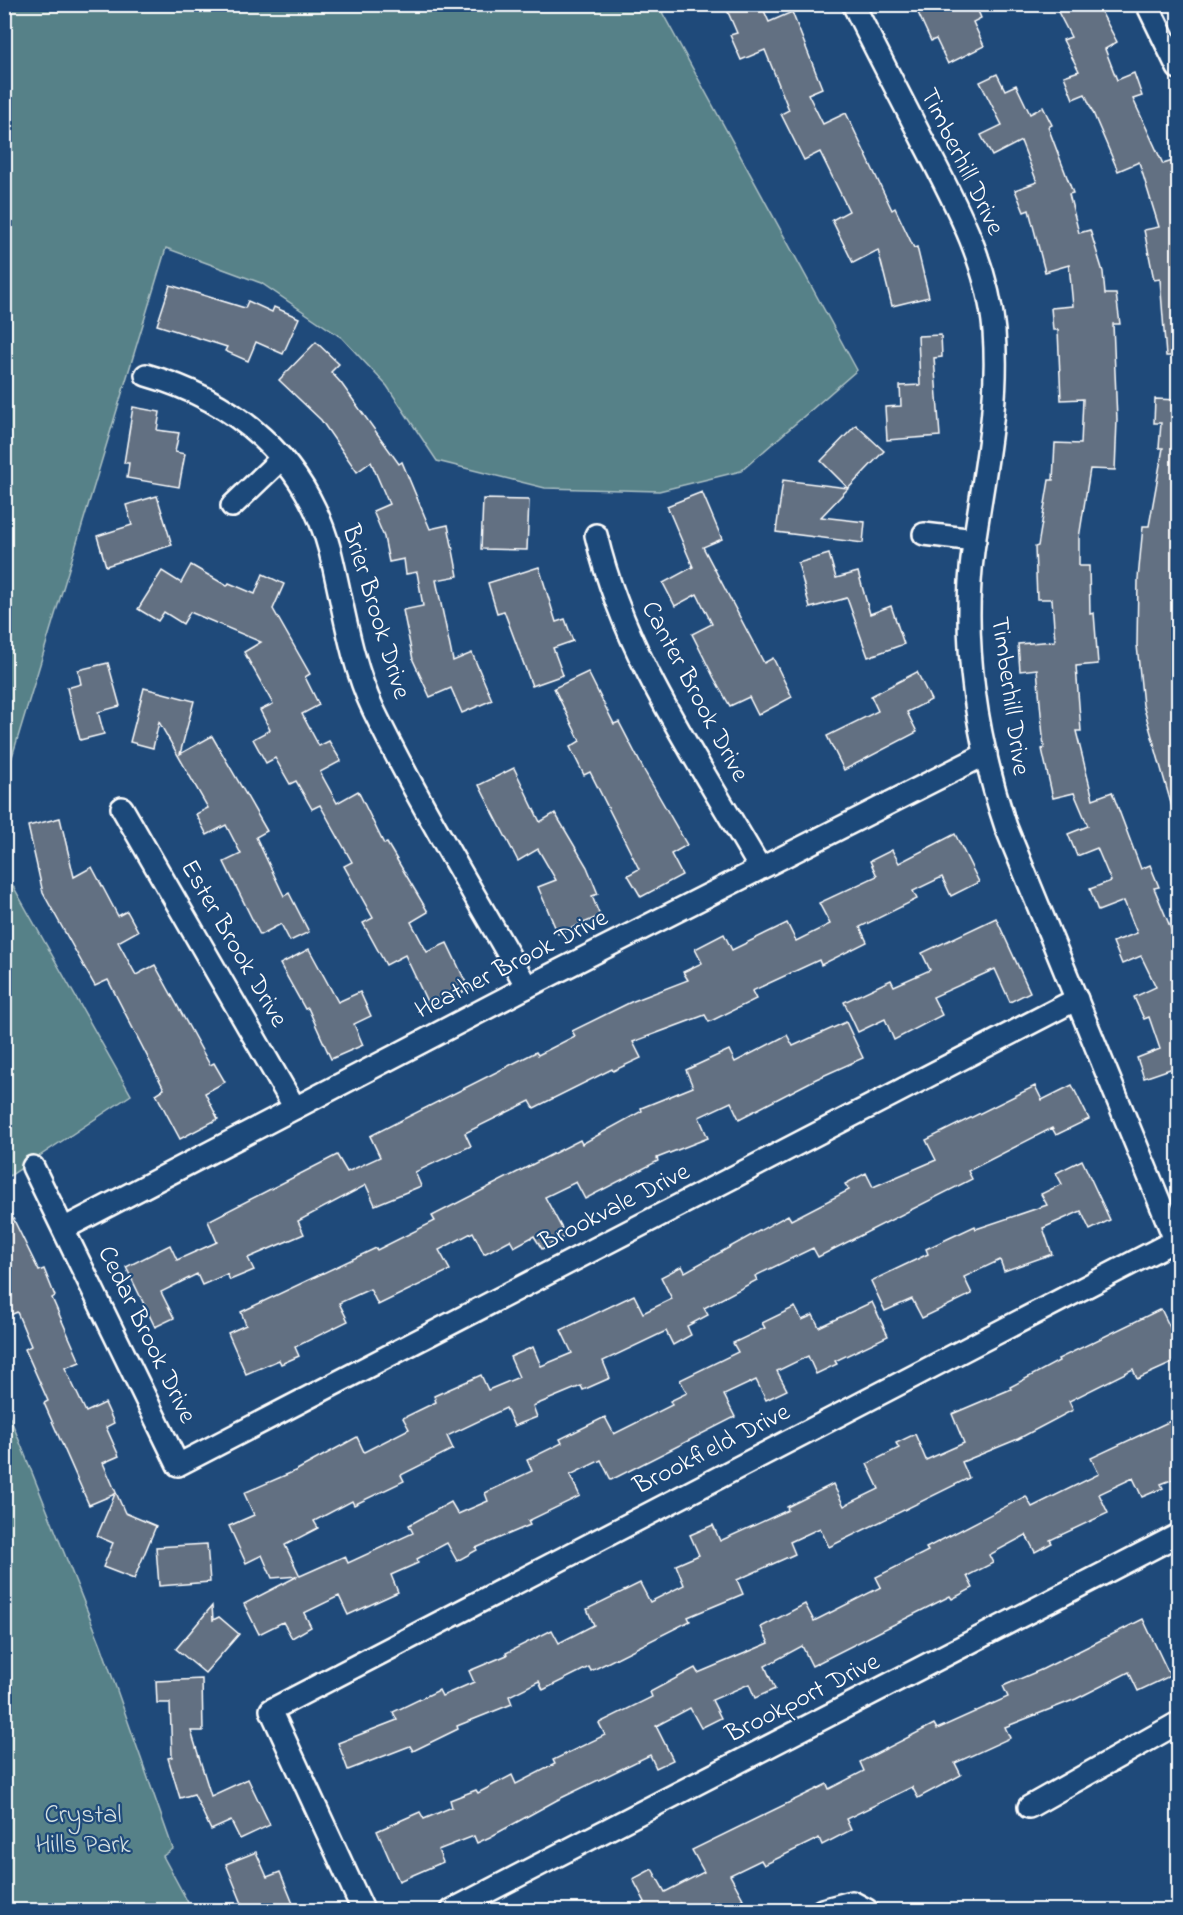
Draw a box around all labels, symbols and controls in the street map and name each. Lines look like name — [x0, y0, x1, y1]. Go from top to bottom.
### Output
street label: Timberhill Drive — [909, 82, 1013, 242]
street label: Brier Brook Drive — [330, 519, 420, 704]
street label: Canter Brook Drive — [630, 595, 758, 790]
street label: Timberhill Drive — [979, 614, 1039, 778]
street label: Ester Brook Drive — [170, 853, 297, 1035]
street label: Heather Brook Drive — [409, 900, 615, 1030]
street label: Brookvale Drive — [532, 1154, 697, 1263]
street label: Cedar Brook Drive — [87, 1240, 206, 1430]
street label: Brookfield Drive — [626, 1394, 797, 1506]
street label: Brookport Drive — [718, 1644, 887, 1755]
park label: Crystal Hills Park — [35, 1797, 131, 1865]

